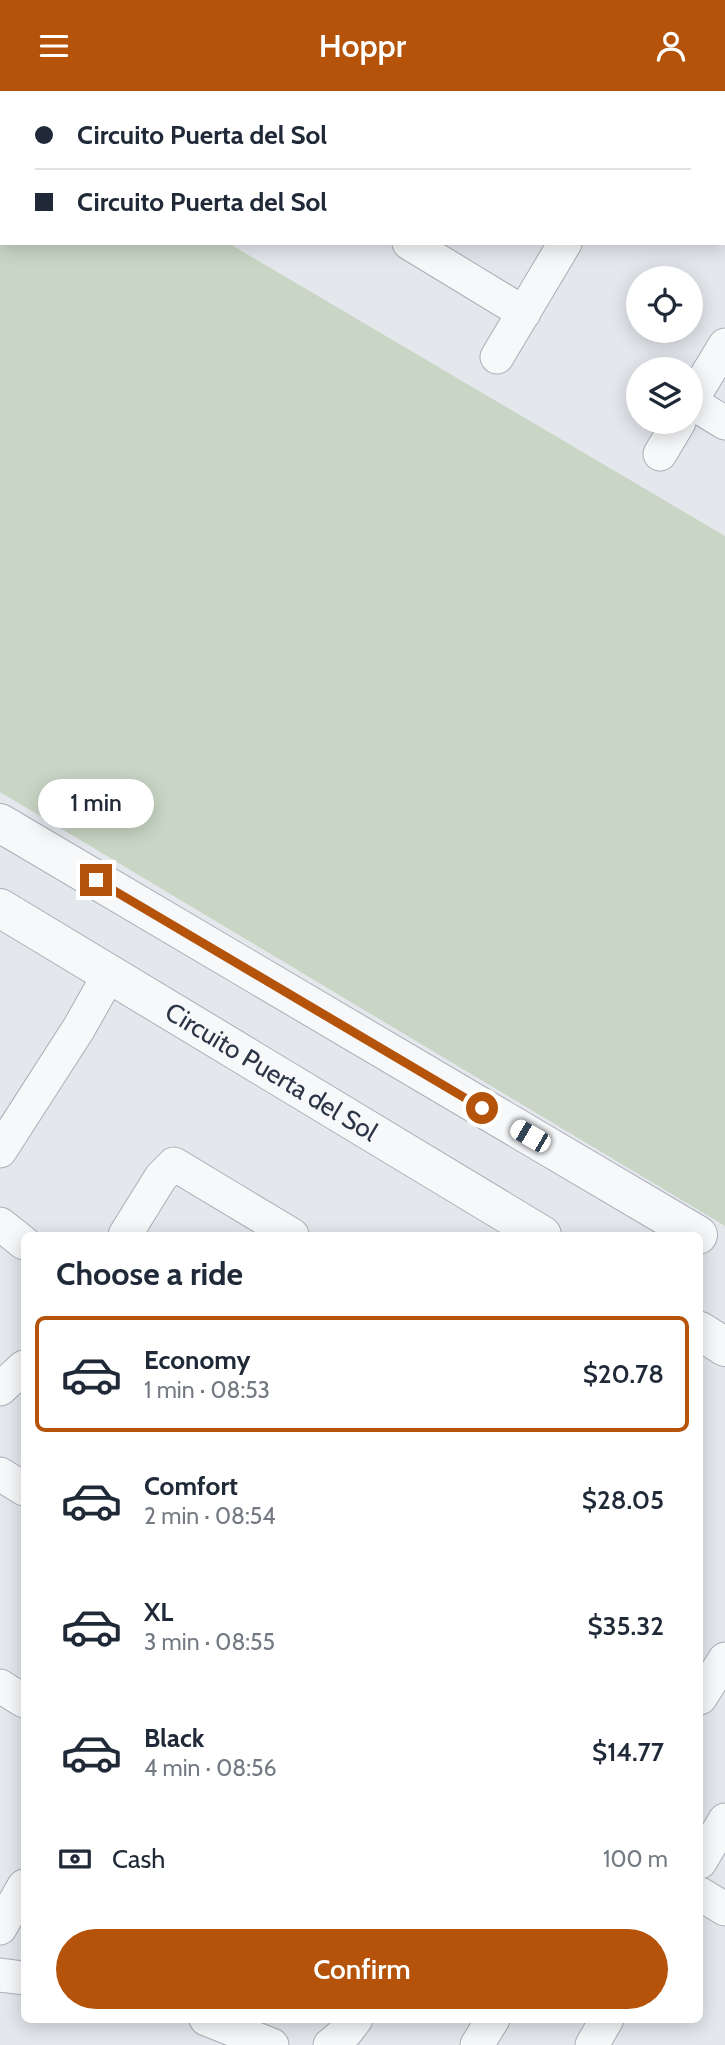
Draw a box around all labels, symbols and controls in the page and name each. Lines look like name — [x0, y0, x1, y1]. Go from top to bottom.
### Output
text: Hoppr — [319, 26, 406, 65]
icon: menu — [35, 27, 73, 65]
icon: person — [652, 27, 690, 65]
text: Circuito Puerta del Sol — [77, 119, 327, 151]
text: Circuito Puerta del Sol — [77, 186, 327, 218]
map controls — [626, 266, 703, 434]
button: locate — [626, 266, 703, 343]
button: layers — [626, 357, 703, 434]
callout: 1 min — [38, 779, 154, 827]
text: 1 min — [70, 789, 122, 817]
route end — [80, 864, 112, 896]
street label: Circuito Puerta del Sol — [159, 995, 383, 1148]
route start — [466, 1092, 498, 1124]
car — [507, 1116, 554, 1156]
text: Choose a ride — [56, 1254, 243, 1293]
icon: car — [60, 1343, 123, 1406]
text: Economy — [144, 1344, 250, 1376]
text: $20.78 — [583, 1358, 664, 1390]
text: 1 min · 08:53 — [144, 1376, 270, 1404]
icon: car — [60, 1469, 123, 1532]
text: Comfort — [144, 1470, 238, 1502]
text: $28.05 — [582, 1484, 664, 1516]
text: 2 min · 08:54 — [144, 1502, 275, 1530]
icon: car — [60, 1595, 123, 1658]
text: XL — [144, 1596, 173, 1628]
text: $35.32 — [587, 1610, 664, 1642]
text: 3 min · 08:55 — [144, 1628, 275, 1656]
icon: car — [60, 1721, 123, 1784]
text: Black — [144, 1722, 204, 1754]
text: $14.77 — [592, 1736, 664, 1768]
text: 4 min · 08:56 — [144, 1754, 276, 1782]
icon: cash — [56, 1840, 94, 1878]
text: Cash — [112, 1843, 165, 1875]
text: 100 m — [603, 1845, 668, 1873]
button: Confirm — [56, 1929, 668, 2009]

